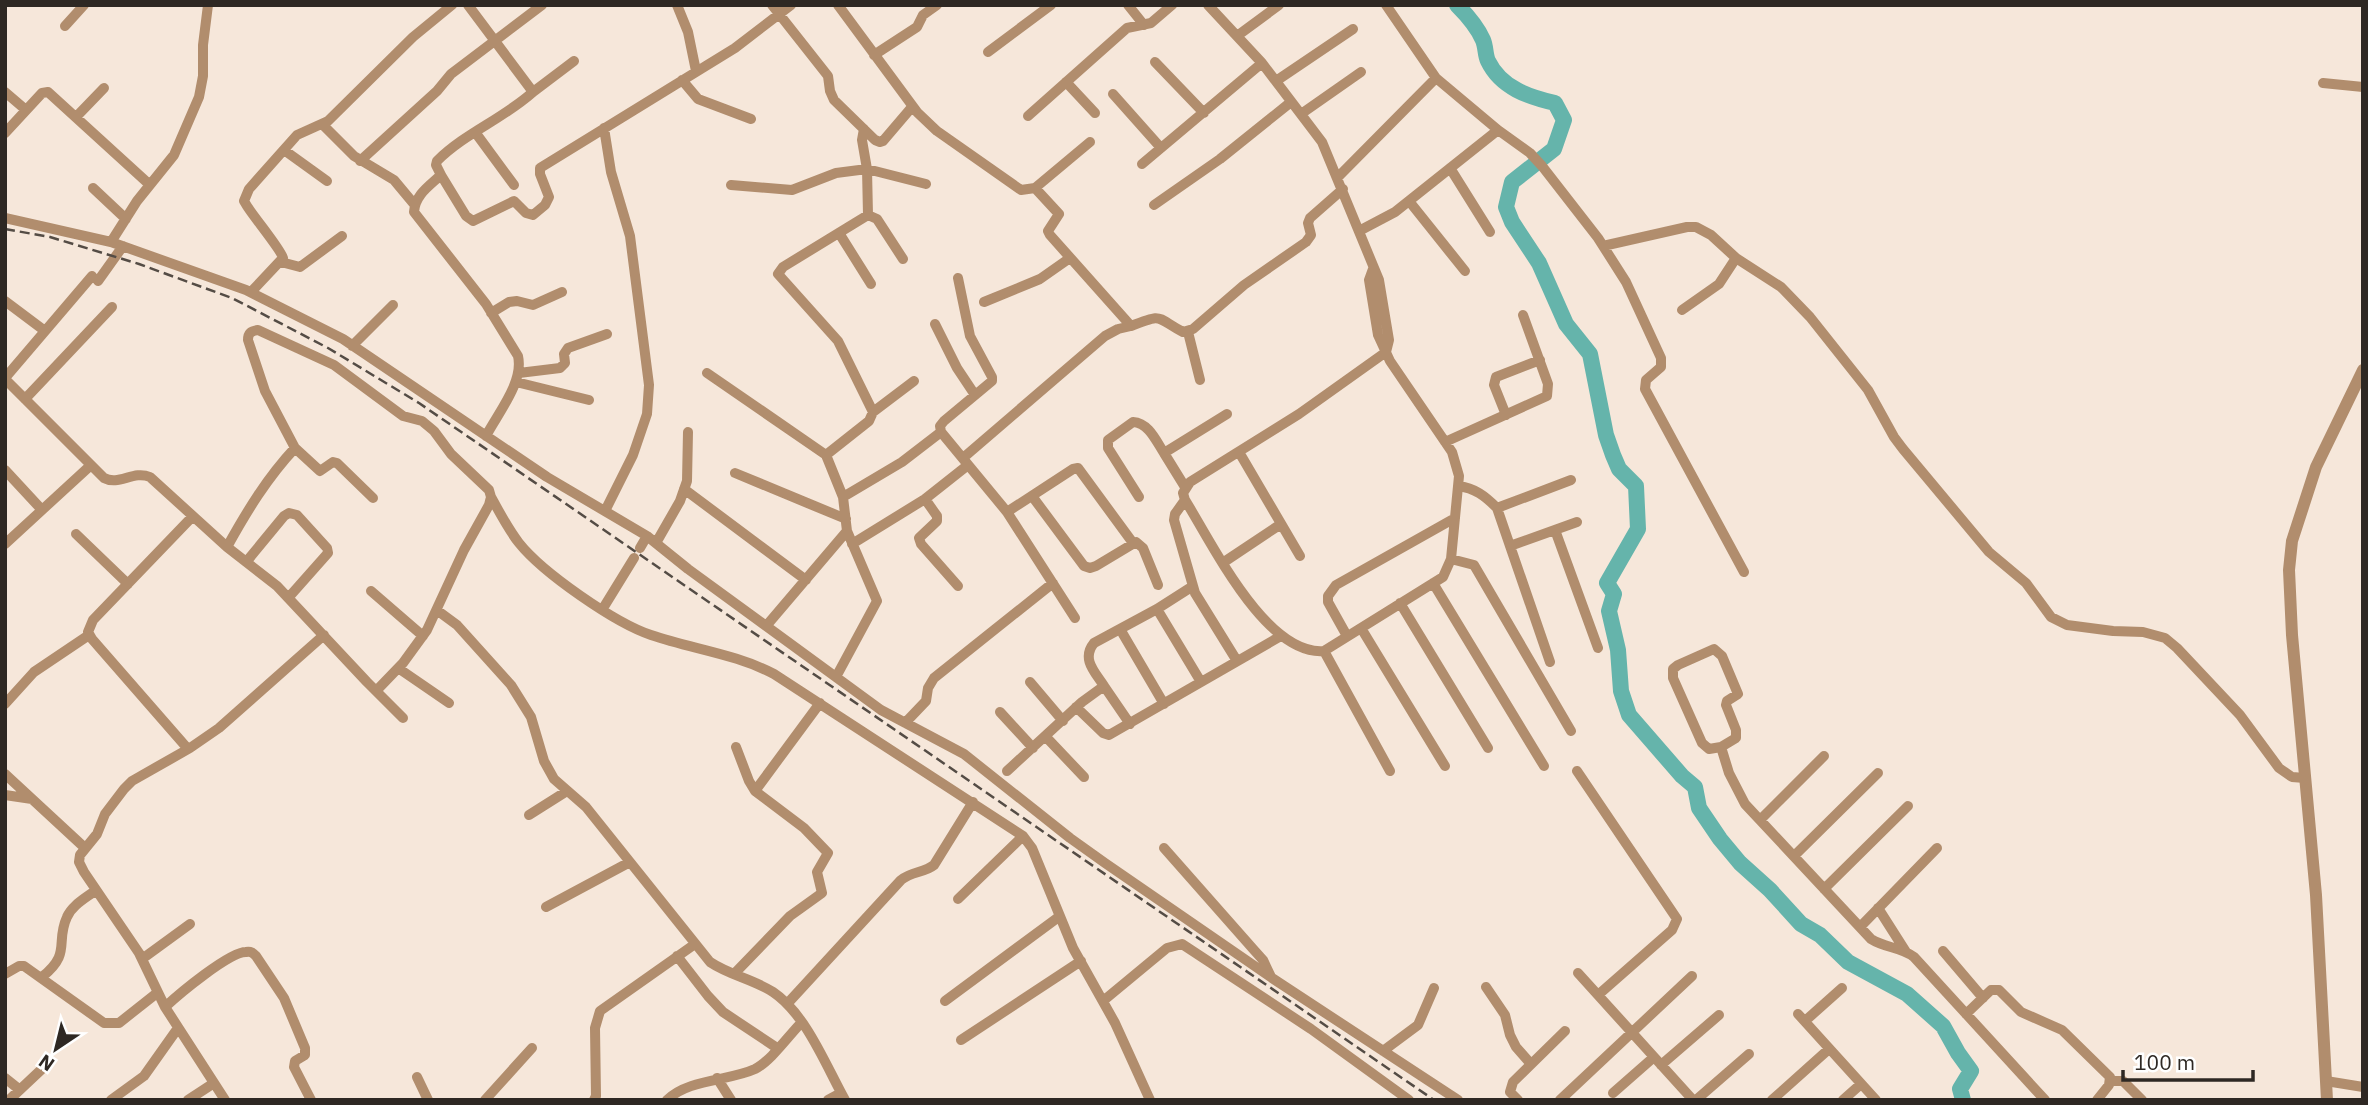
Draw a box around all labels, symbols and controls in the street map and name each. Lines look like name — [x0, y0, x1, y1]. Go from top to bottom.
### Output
north arrow — [21, 1014, 91, 1084]
scale bar — [2123, 1038, 2252, 1082]
text: 100 m — [2134, 1048, 2195, 1076]
text: N — [34, 1049, 59, 1077]

